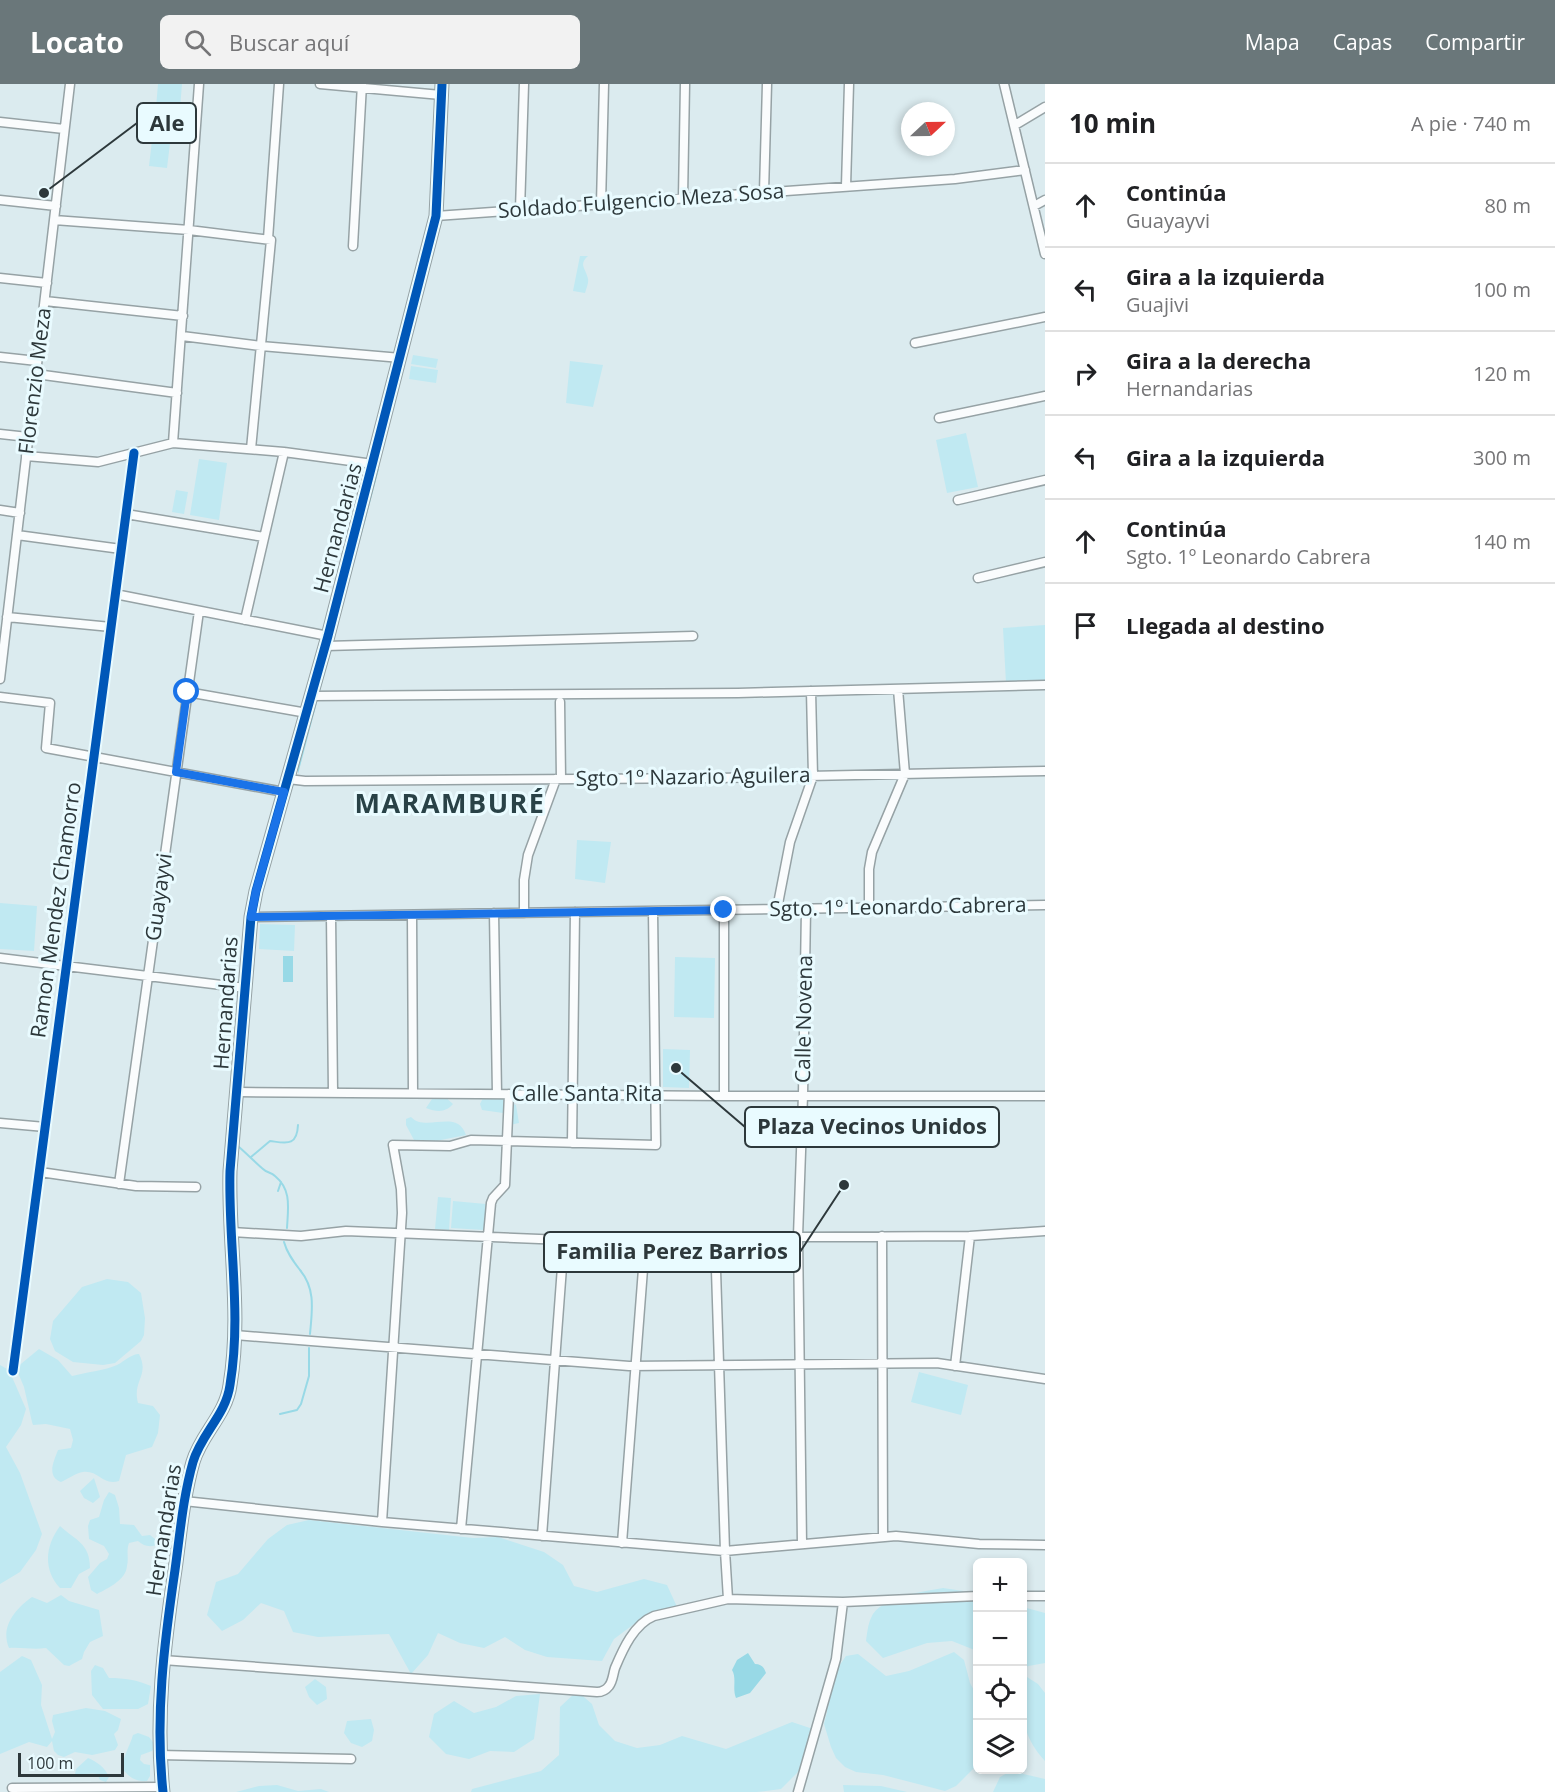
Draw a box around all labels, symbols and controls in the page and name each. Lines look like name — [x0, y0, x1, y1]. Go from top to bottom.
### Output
search box — [160, 15, 580, 69]
text: Locato — [30, 23, 124, 61]
icon: search — [181, 26, 214, 59]
text: Buscar aquí — [229, 27, 349, 57]
text: Mapa — [1245, 28, 1300, 56]
text: Capas — [1333, 28, 1392, 56]
text: Compartir — [1425, 28, 1525, 56]
north arrow — [901, 102, 955, 156]
callout: Ale — [137, 103, 196, 143]
text: 10 min — [1069, 105, 1156, 141]
text: Ale — [150, 107, 184, 137]
text: A pie · 740 m — [1411, 110, 1531, 137]
street label: Soldado Fulgencio Meza Sosa — [497, 176, 785, 224]
text: Continúa — [1126, 177, 1227, 207]
icon: ahead — [1069, 189, 1102, 222]
text: 80 m — [1484, 192, 1531, 219]
text: Guayayvi — [1126, 207, 1210, 234]
text: Gira a la izquierda — [1126, 261, 1325, 291]
icon: left — [1069, 273, 1102, 306]
text: 100 m — [1473, 276, 1531, 303]
text: Guajivi — [1126, 291, 1189, 318]
street label: Florenzio Meza — [11, 306, 57, 456]
text: Gira a la derecha — [1126, 345, 1311, 375]
icon: right — [1069, 357, 1102, 390]
text: 120 m — [1473, 360, 1531, 387]
text: Hernandarias — [1126, 375, 1253, 402]
icon: left — [1069, 441, 1102, 474]
text: Gira a la izquierda — [1126, 442, 1325, 472]
text: 300 m — [1473, 444, 1531, 471]
street label: Hernandarias — [306, 460, 368, 596]
text: Continúa — [1126, 513, 1227, 543]
icon: ahead — [1069, 525, 1102, 558]
text: 140 m — [1473, 528, 1531, 555]
text: Sgto. 1º Leonardo Cabrera — [1126, 543, 1371, 570]
icon: arrive — [1069, 609, 1102, 642]
text: Llegada al destino — [1126, 610, 1325, 640]
route start — [173, 678, 199, 704]
street label: Sgto 1º Nazario Aguilera — [575, 760, 811, 792]
street label: Ramon Mendez Chamorro — [23, 780, 87, 1040]
district label: MARAMBURÉ — [355, 784, 546, 821]
street label: Guayayvi — [138, 851, 178, 943]
street label: Sgto. 1º Leonardo Cabrera — [769, 890, 1027, 922]
route end — [710, 896, 736, 922]
street label: Hernandarias — [206, 935, 244, 1070]
street label: Calle Novena — [788, 955, 818, 1083]
street label: Calle Santa Rita — [512, 1079, 662, 1107]
callout: Plaza Vecinos Unidos — [745, 1107, 999, 1147]
text: Plaza Vecinos Unidos — [757, 1110, 987, 1140]
callout: Familia Perez Barrios — [544, 1232, 800, 1272]
text: Familia Perez Barrios — [556, 1235, 788, 1265]
street label: Hernandarias — [139, 1462, 187, 1598]
map controls — [973, 1558, 1027, 1774]
button: + — [973, 1558, 1027, 1612]
button: − — [973, 1612, 1027, 1666]
button: locate — [973, 1666, 1027, 1720]
button: layers — [973, 1720, 1027, 1774]
scale bar — [18, 1750, 124, 1778]
text: 100 m — [27, 1752, 73, 1774]

